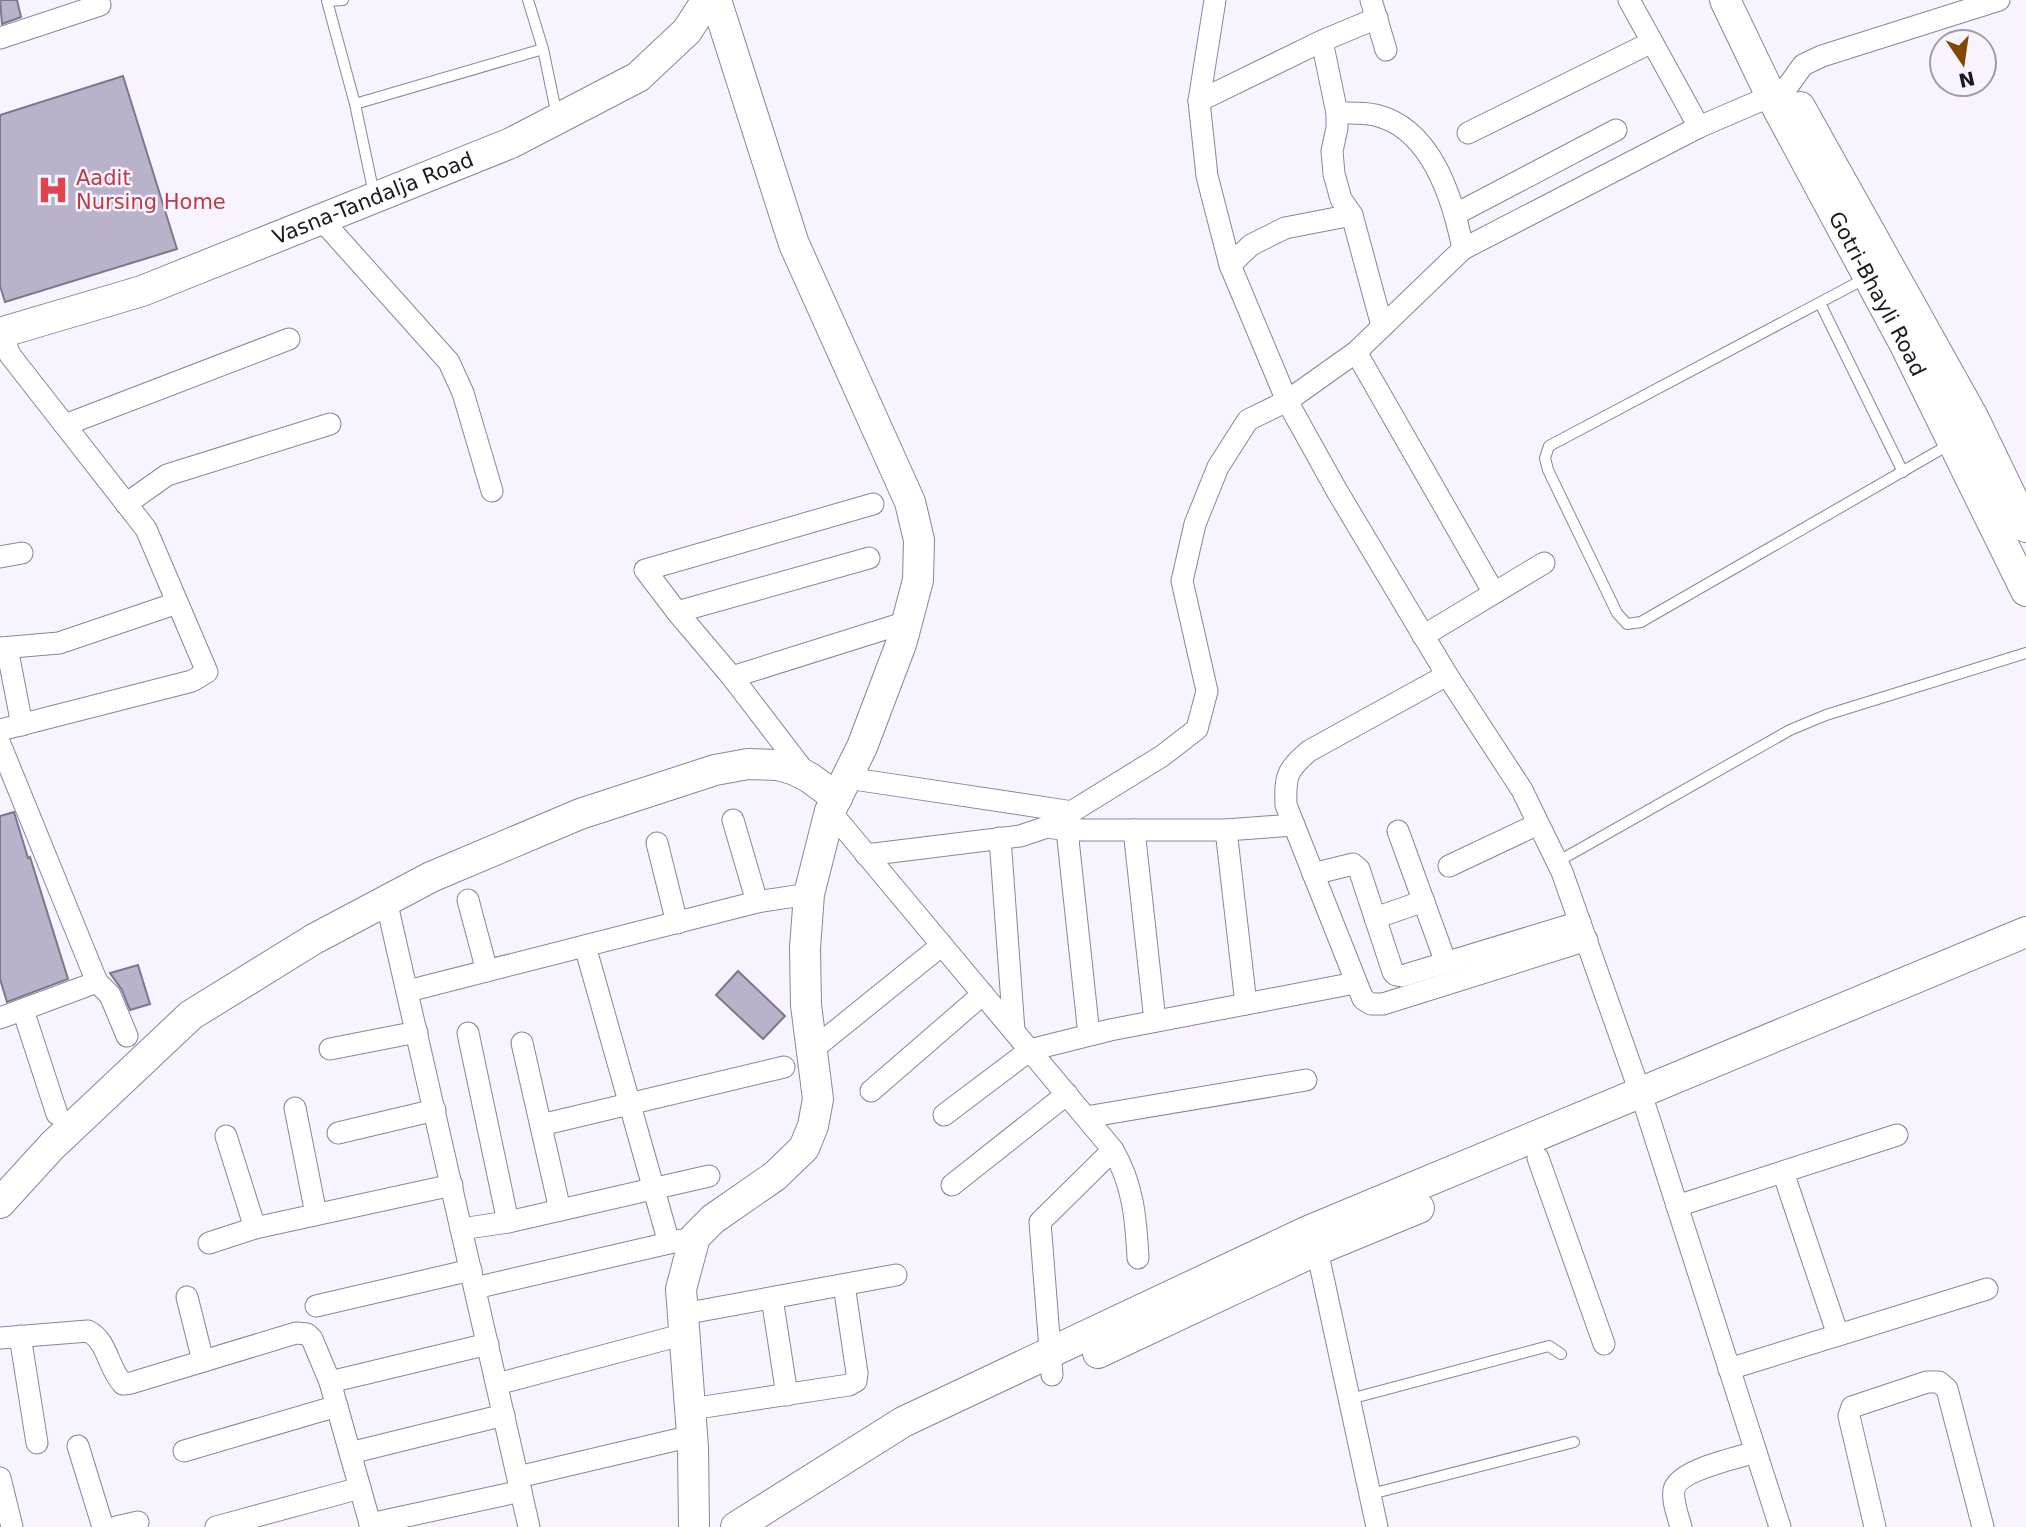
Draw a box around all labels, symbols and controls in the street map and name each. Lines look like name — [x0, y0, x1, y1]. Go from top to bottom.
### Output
north arrow — [1928, 28, 1998, 98]
text: N — [1957, 67, 1977, 92]
street label: Vasna-Tandalja Road — [269, 147, 477, 249]
place label: Aadit Nursing Home — [76, 166, 226, 214]
hospital icon: Aadit Nursing Home — [36, 173, 70, 207]
street label: Gotri-Bhayli Road — [1824, 208, 1930, 380]

